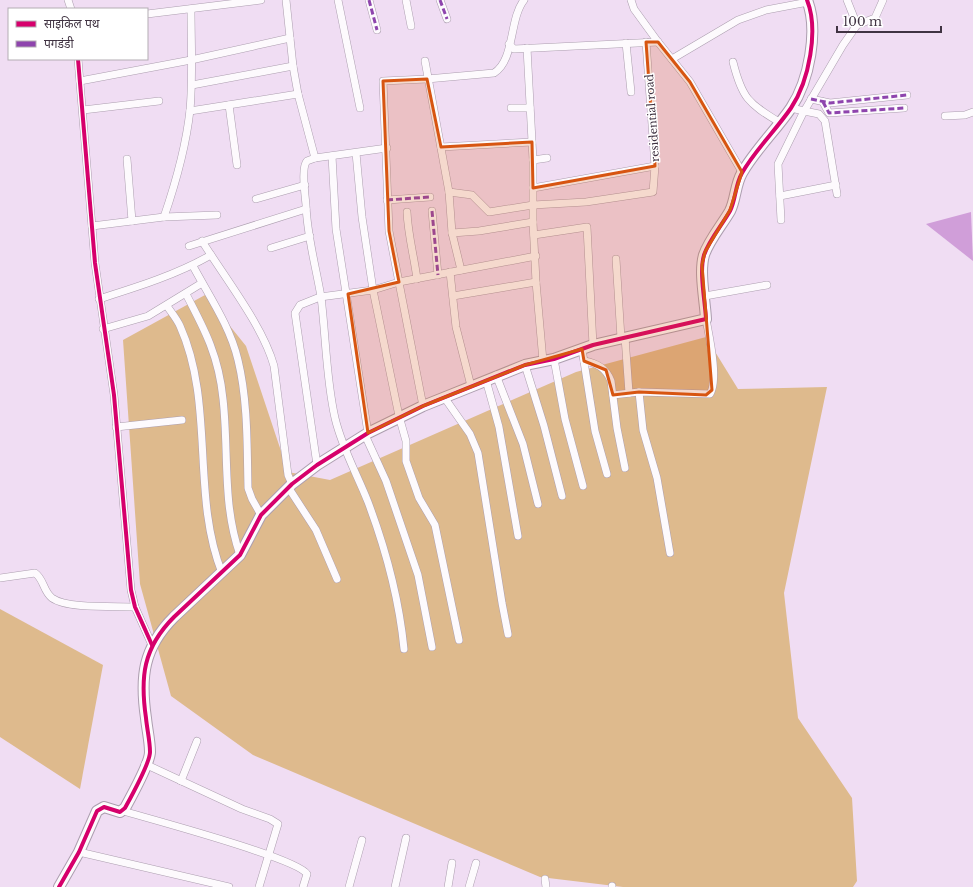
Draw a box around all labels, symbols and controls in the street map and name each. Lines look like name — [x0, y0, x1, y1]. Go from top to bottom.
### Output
legend — [8, 8, 148, 60]
scale bar — [837, 8, 941, 34]
text: 100 m — [843, 14, 882, 29]
text: साइकिल पथ — [44, 16, 100, 31]
text: पगडंडी — [44, 36, 74, 51]
street label: residential road — [642, 73, 662, 162]

